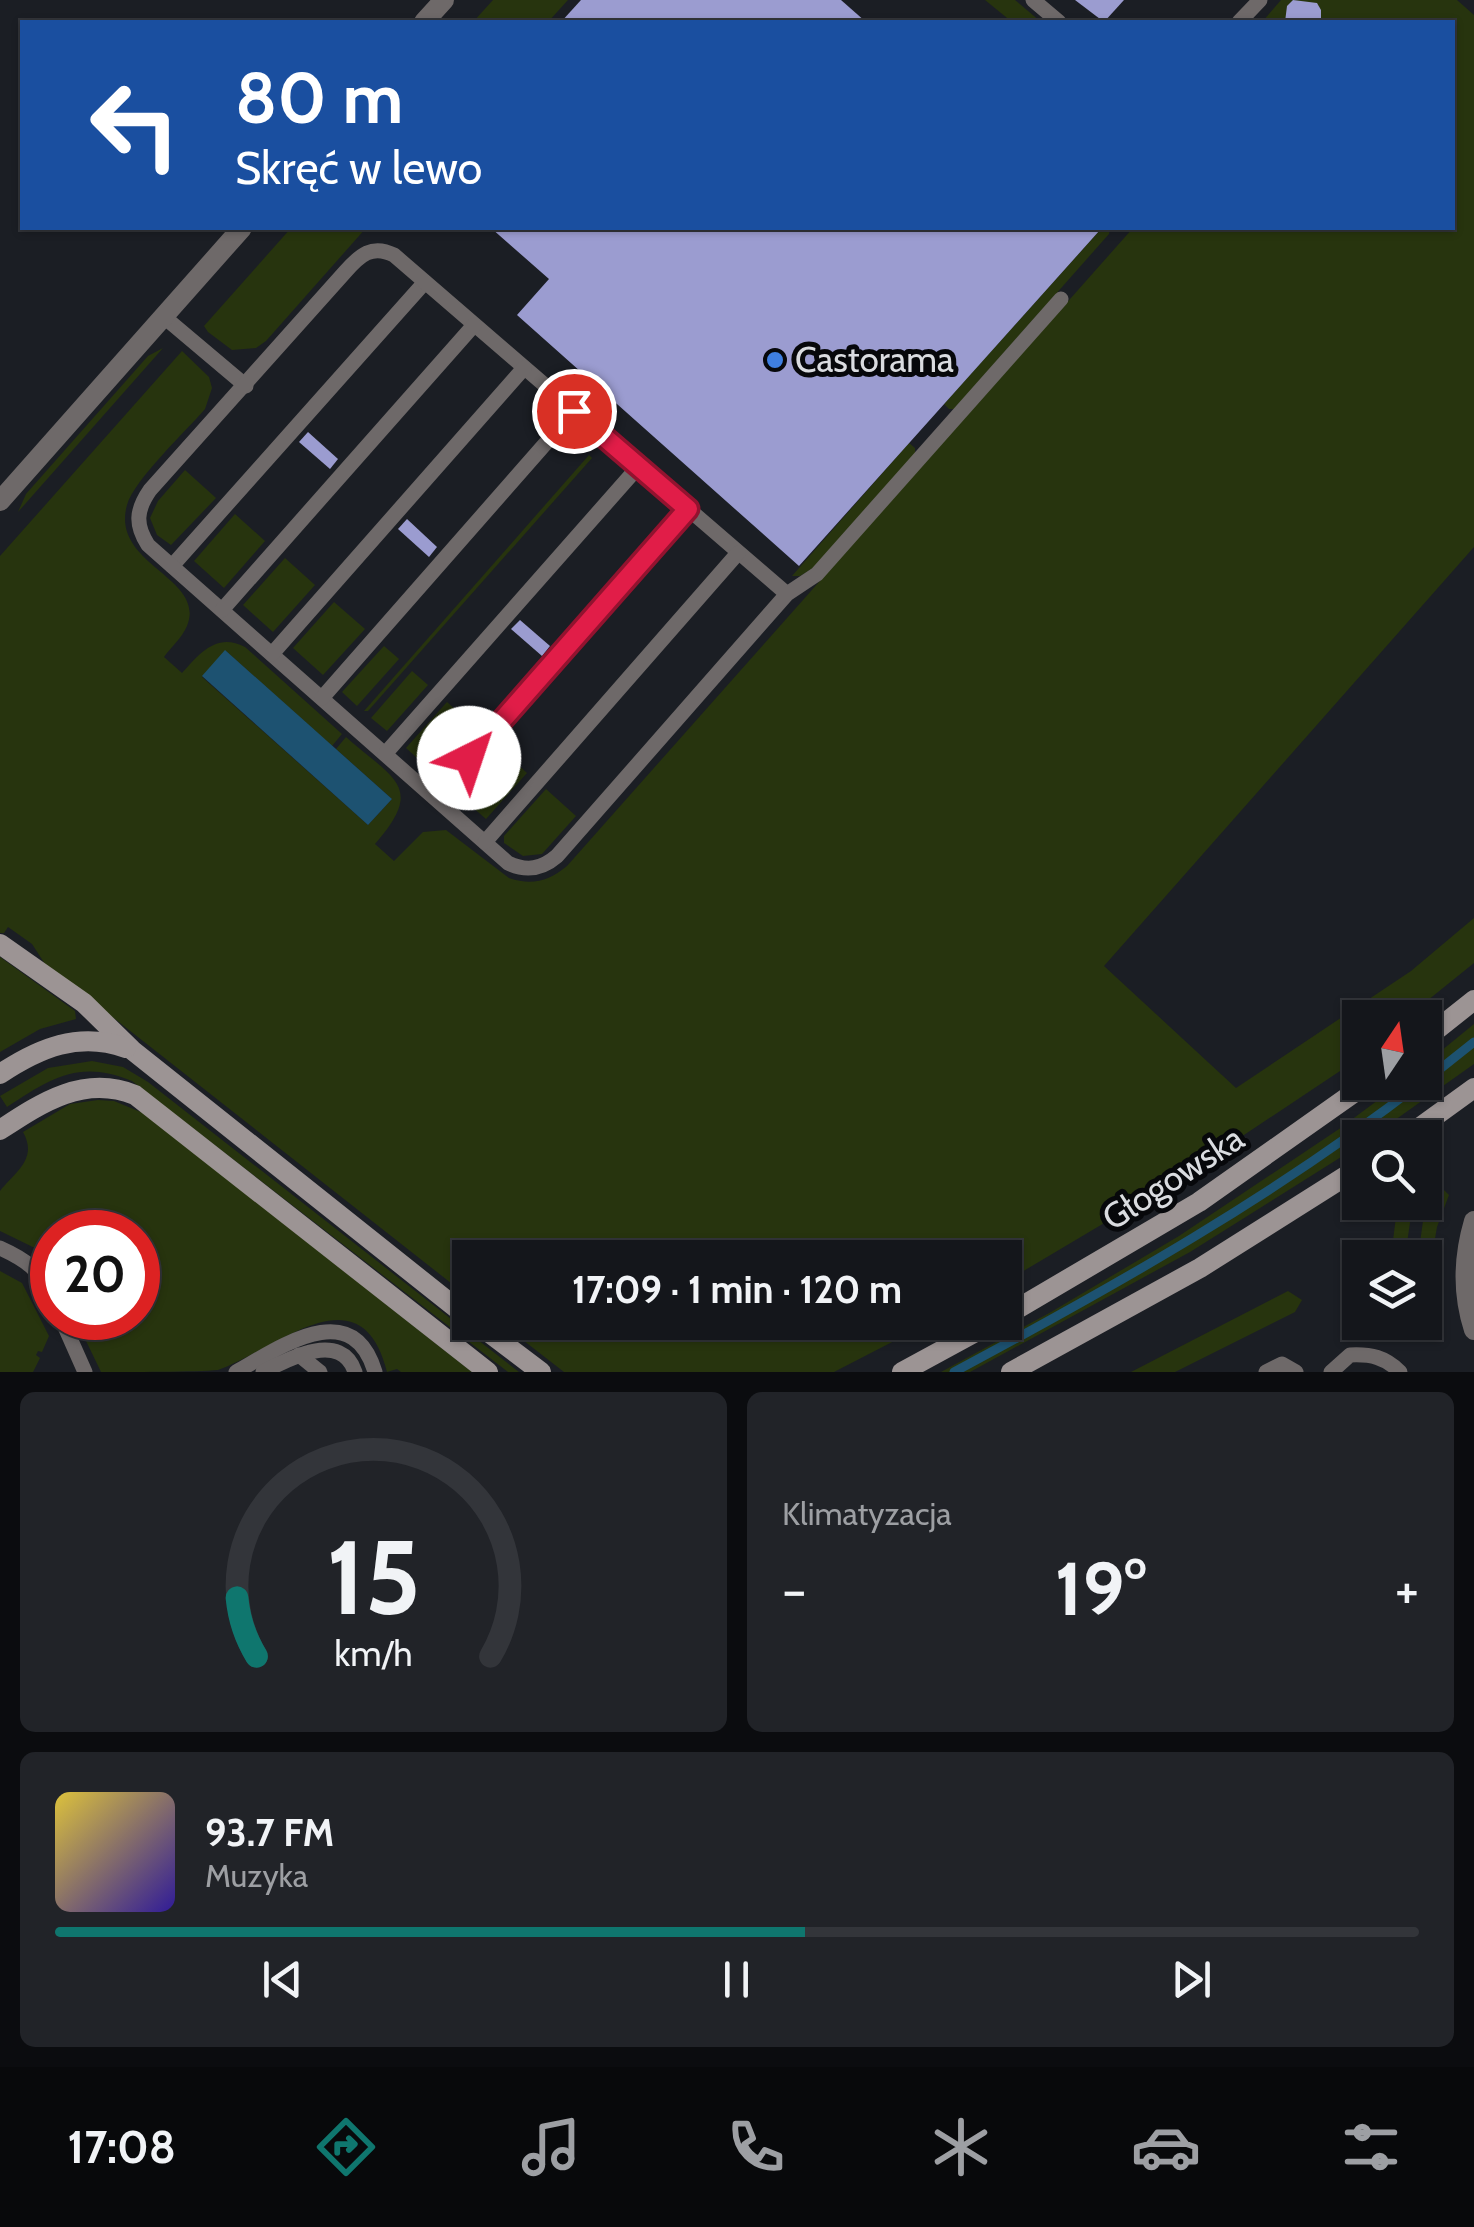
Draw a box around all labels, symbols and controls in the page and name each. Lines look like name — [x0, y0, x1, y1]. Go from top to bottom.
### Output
text: 80 m — [235, 55, 403, 141]
icon: left — [70, 60, 200, 190]
text: Skręć w lewo — [235, 141, 482, 195]
place label: Castorama — [795, 338, 954, 381]
marker: Castorama — [764, 349, 786, 371]
pin — [532, 369, 617, 454]
icon: arrive — [547, 384, 602, 439]
position arrow — [417, 706, 521, 810]
north arrow — [1342, 1000, 1442, 1100]
map controls — [1342, 1000, 1442, 1340]
street label: Głogowska — [1094, 1116, 1252, 1239]
button: search — [1342, 1120, 1442, 1220]
speed limit sign: 20 — [30, 1210, 160, 1340]
button: layers — [1342, 1240, 1442, 1340]
text: 17:09 · 1 min · 120 m — [572, 1266, 902, 1313]
text: Klimatyzacja — [782, 1494, 952, 1533]
text: 15 — [326, 1514, 421, 1640]
text: 19° — [1055, 1543, 1146, 1634]
text: − — [782, 1556, 806, 1623]
text: + — [1395, 1556, 1419, 1623]
text: km/h — [334, 1632, 413, 1675]
text: 93.7 FM — [205, 1809, 334, 1856]
text: Muzyka — [205, 1856, 308, 1895]
icon: previous — [255, 1952, 310, 2007]
icon: pause — [709, 1952, 764, 2007]
icon: next — [1164, 1952, 1219, 2007]
icon: directions — [311, 2112, 381, 2182]
icon: music — [516, 2112, 586, 2182]
icon: phone — [721, 2112, 791, 2182]
icon: climate — [926, 2112, 996, 2182]
icon: car — [1131, 2112, 1201, 2182]
icon: filters — [1336, 2112, 1406, 2182]
text: 17:08 — [68, 2120, 176, 2174]

